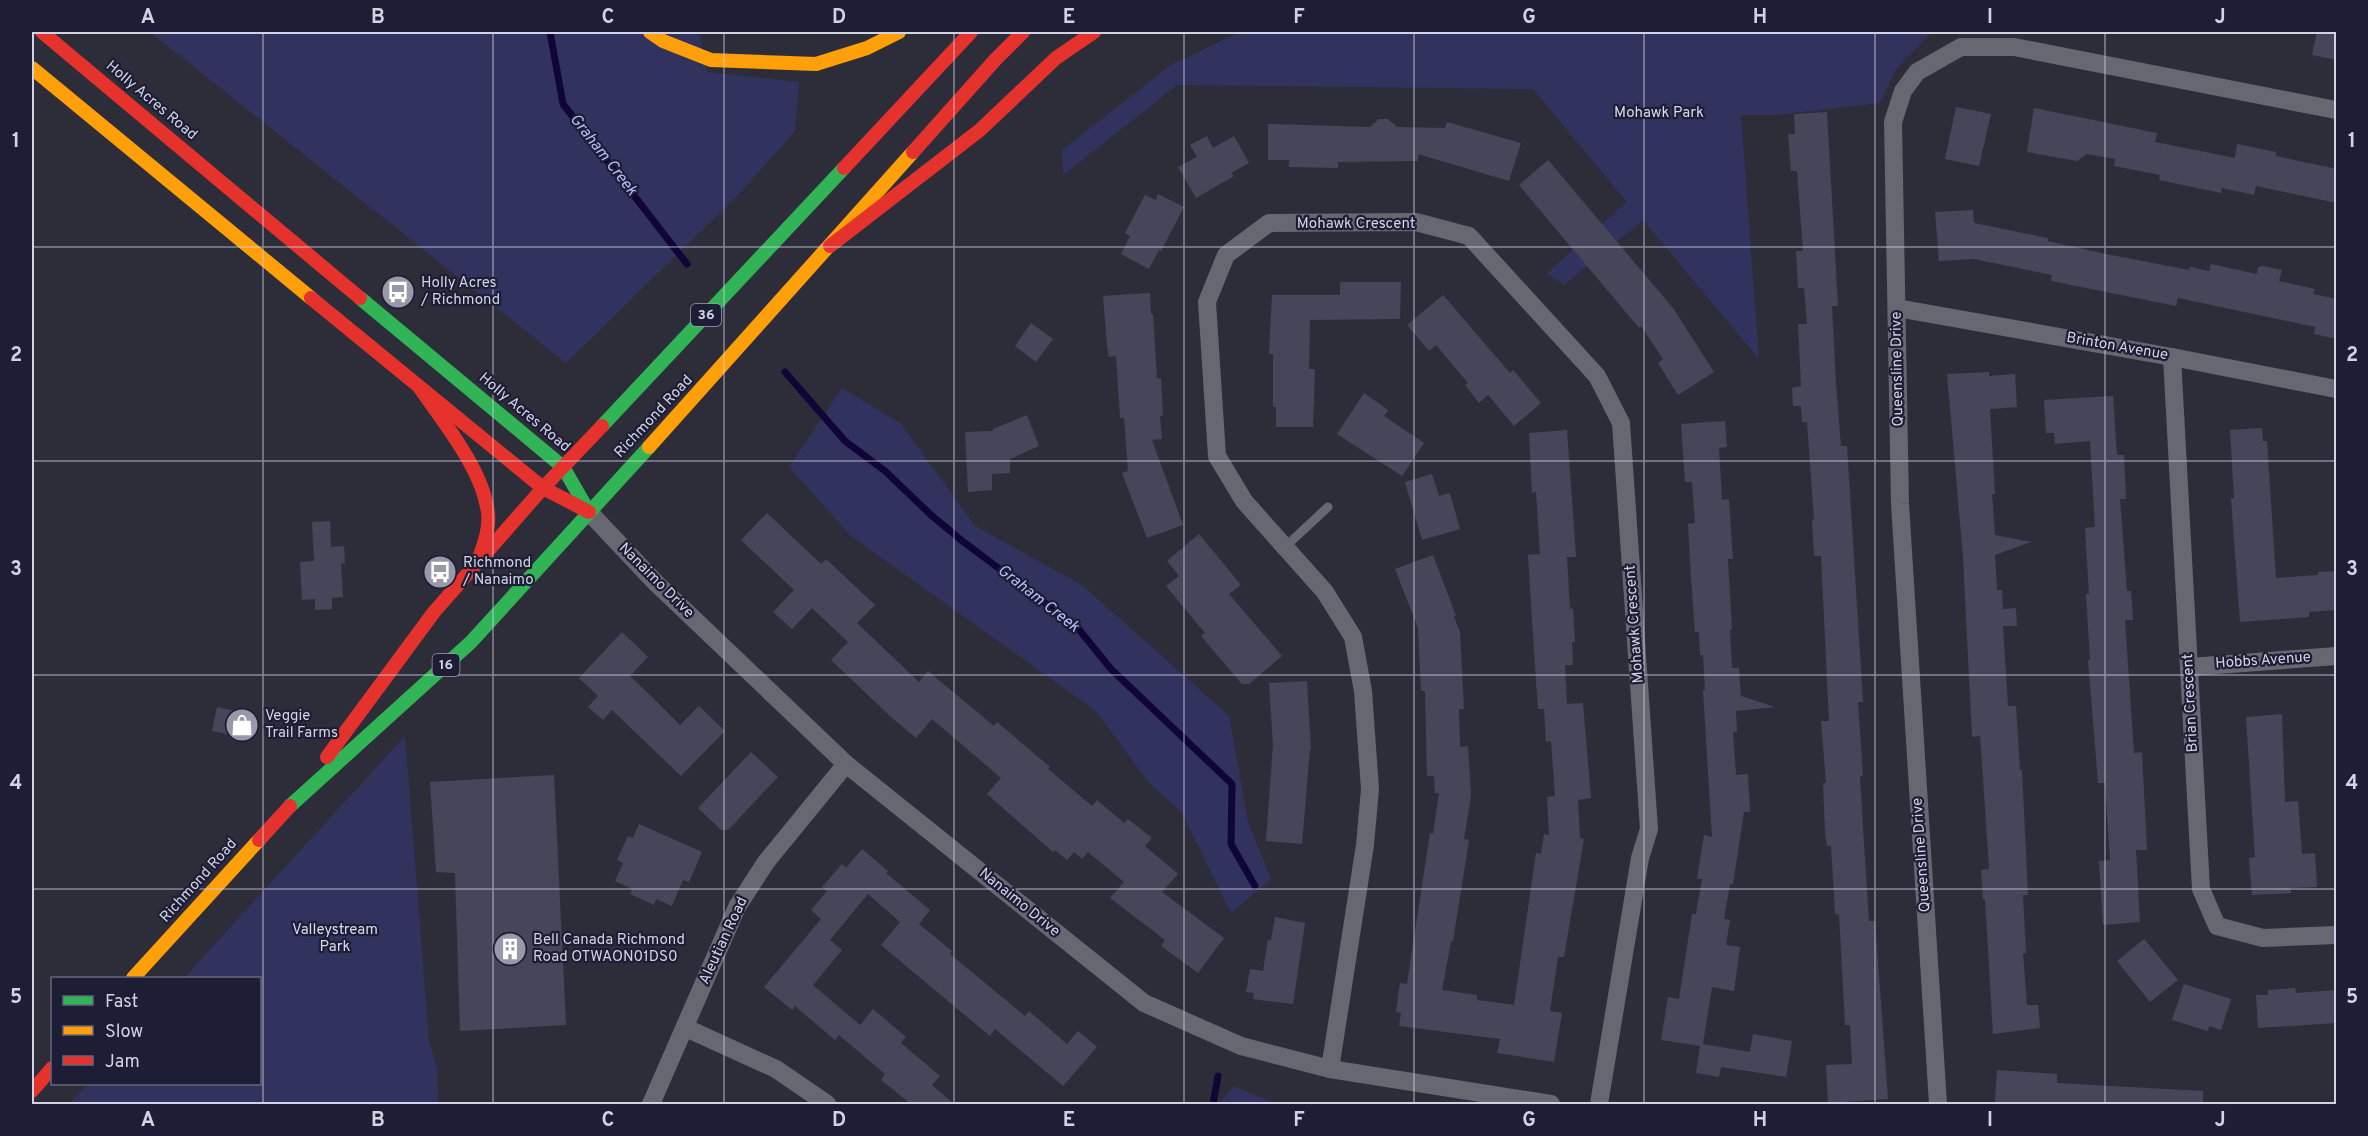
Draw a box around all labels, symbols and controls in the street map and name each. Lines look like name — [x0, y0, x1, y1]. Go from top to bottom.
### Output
text: A — [141, 5, 155, 31]
text: B — [371, 5, 385, 31]
text: C — [602, 5, 614, 31]
text: D — [832, 5, 846, 31]
text: E — [1063, 5, 1075, 31]
text: F — [1293, 5, 1305, 31]
text: G — [1522, 5, 1536, 31]
text: H — [1753, 5, 1767, 31]
text: I — [1987, 5, 1993, 31]
text: J — [2214, 5, 2226, 31]
street label: Holly Acres Road — [101, 57, 201, 145]
park label: Mohawk Park — [1614, 104, 1704, 123]
water label: Graham Creek — [565, 110, 642, 201]
text: 1 — [12, 129, 20, 155]
text: 1 — [2348, 129, 2356, 155]
street label: Mohawk Crescent — [1297, 215, 1415, 234]
bus stop icon: Holly Acres / Richmond — [380, 274, 416, 310]
place label: Holly Acres / Richmond — [420, 274, 500, 310]
road number: 36 — [691, 304, 721, 326]
street label: Queensline Drive — [1887, 311, 1909, 427]
street label: Brinton Avenue — [2065, 329, 2169, 365]
text: 2 — [10, 343, 22, 369]
text: 2 — [2346, 343, 2358, 369]
street label: Holly Acres Road — [474, 369, 574, 457]
street label: Richmond Road — [611, 372, 697, 462]
street label: Nanaimo Drive — [614, 539, 698, 623]
bus stop icon: Richmond / Nanaimo — [422, 554, 458, 590]
place label: Richmond / Nanaimo — [462, 554, 534, 590]
text: 3 — [10, 557, 22, 583]
text: 3 — [2346, 557, 2358, 583]
water label: Graham Creek — [993, 561, 1084, 638]
street label: Mohawk Crescent — [1621, 564, 1649, 684]
street label: Hobbs Avenue — [2215, 648, 2311, 674]
street label: Brian Crescent — [2179, 653, 2203, 753]
road number: 16 — [432, 654, 460, 676]
shop icon: Veggie Trail Farms — [224, 707, 260, 743]
place label: Veggie Trail Farms — [265, 707, 338, 743]
text: 4 — [10, 771, 22, 797]
text: 4 — [2346, 771, 2358, 797]
street label: Queensline Drive — [1909, 797, 1935, 913]
street label: Richmond Road — [156, 835, 242, 927]
street label: Nanaimo Drive — [975, 865, 1063, 941]
street label: Aleutian Road — [695, 894, 753, 988]
park label: Valleystream Park — [292, 921, 378, 957]
building icon: Bell Canada Richmond Road OTWAON01DS0 — [492, 931, 528, 967]
place label: Bell Canada Richmond Road OTWAON01DS0 — [533, 931, 685, 967]
legend — [51, 977, 261, 1085]
text: 5 — [10, 985, 22, 1011]
text: 5 — [2346, 985, 2358, 1011]
text: Fast — [105, 991, 138, 1014]
text: Slow — [105, 1021, 143, 1044]
text: Jam — [105, 1051, 140, 1074]
text: A — [141, 1108, 155, 1134]
text: B — [371, 1108, 385, 1134]
text: C — [602, 1108, 614, 1134]
text: D — [832, 1108, 846, 1134]
text: E — [1063, 1108, 1075, 1134]
text: F — [1293, 1108, 1305, 1134]
text: G — [1522, 1108, 1536, 1134]
text: H — [1753, 1108, 1767, 1134]
text: I — [1987, 1108, 1993, 1134]
text: J — [2214, 1108, 2226, 1134]

